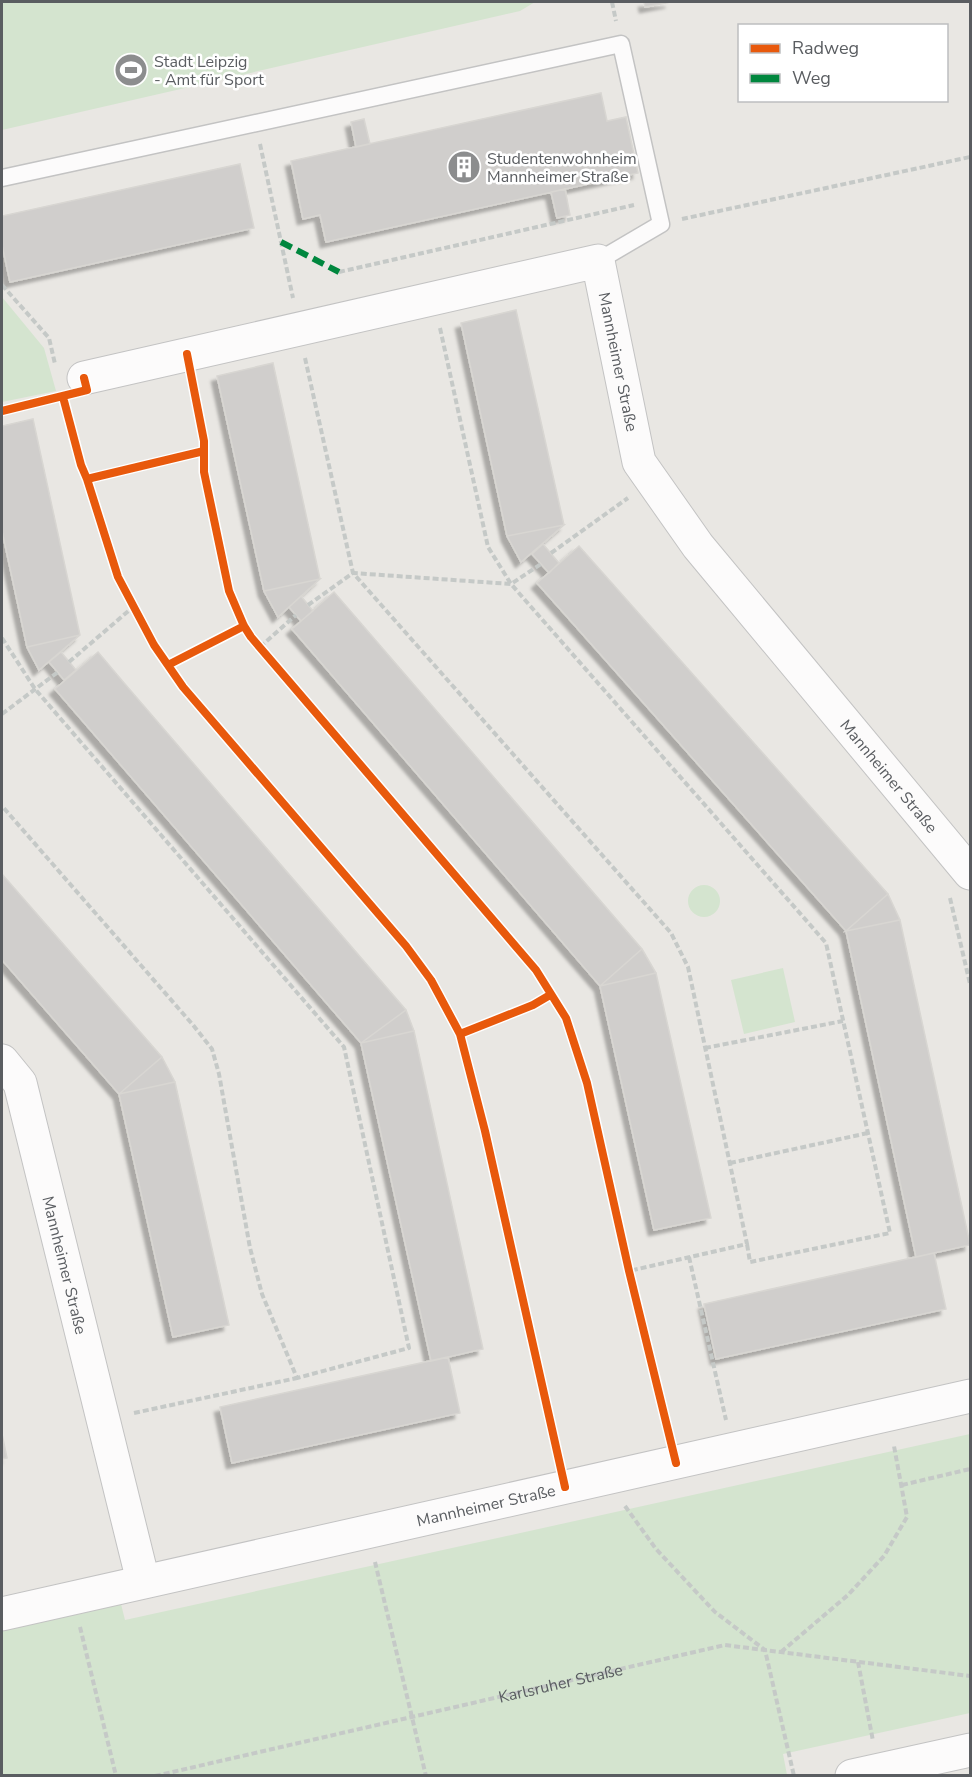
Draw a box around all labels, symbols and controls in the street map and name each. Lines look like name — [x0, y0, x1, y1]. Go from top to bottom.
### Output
legend — [738, 24, 948, 102]
text: Radweg — [792, 36, 859, 60]
place label: Stadt Leipzig - Amt für Sport — [154, 51, 264, 91]
sports icon: Stadt Leipzig - Amt für Sport — [113, 52, 149, 88]
text: Weg — [792, 66, 831, 90]
place label: Studentenwohnheim Mannheimer Straße — [487, 148, 637, 188]
building icon: Studentenwohnheim Mannheimer Straße — [446, 149, 482, 185]
street label: Mannheimer Straße — [593, 290, 643, 434]
street label: Mannheimer Straße — [835, 715, 942, 838]
street label: Mannheimer Straße — [36, 1194, 92, 1337]
street label: Mannheimer Straße — [415, 1480, 558, 1532]
street label: Karlsruher Straße — [496, 1659, 625, 1709]

